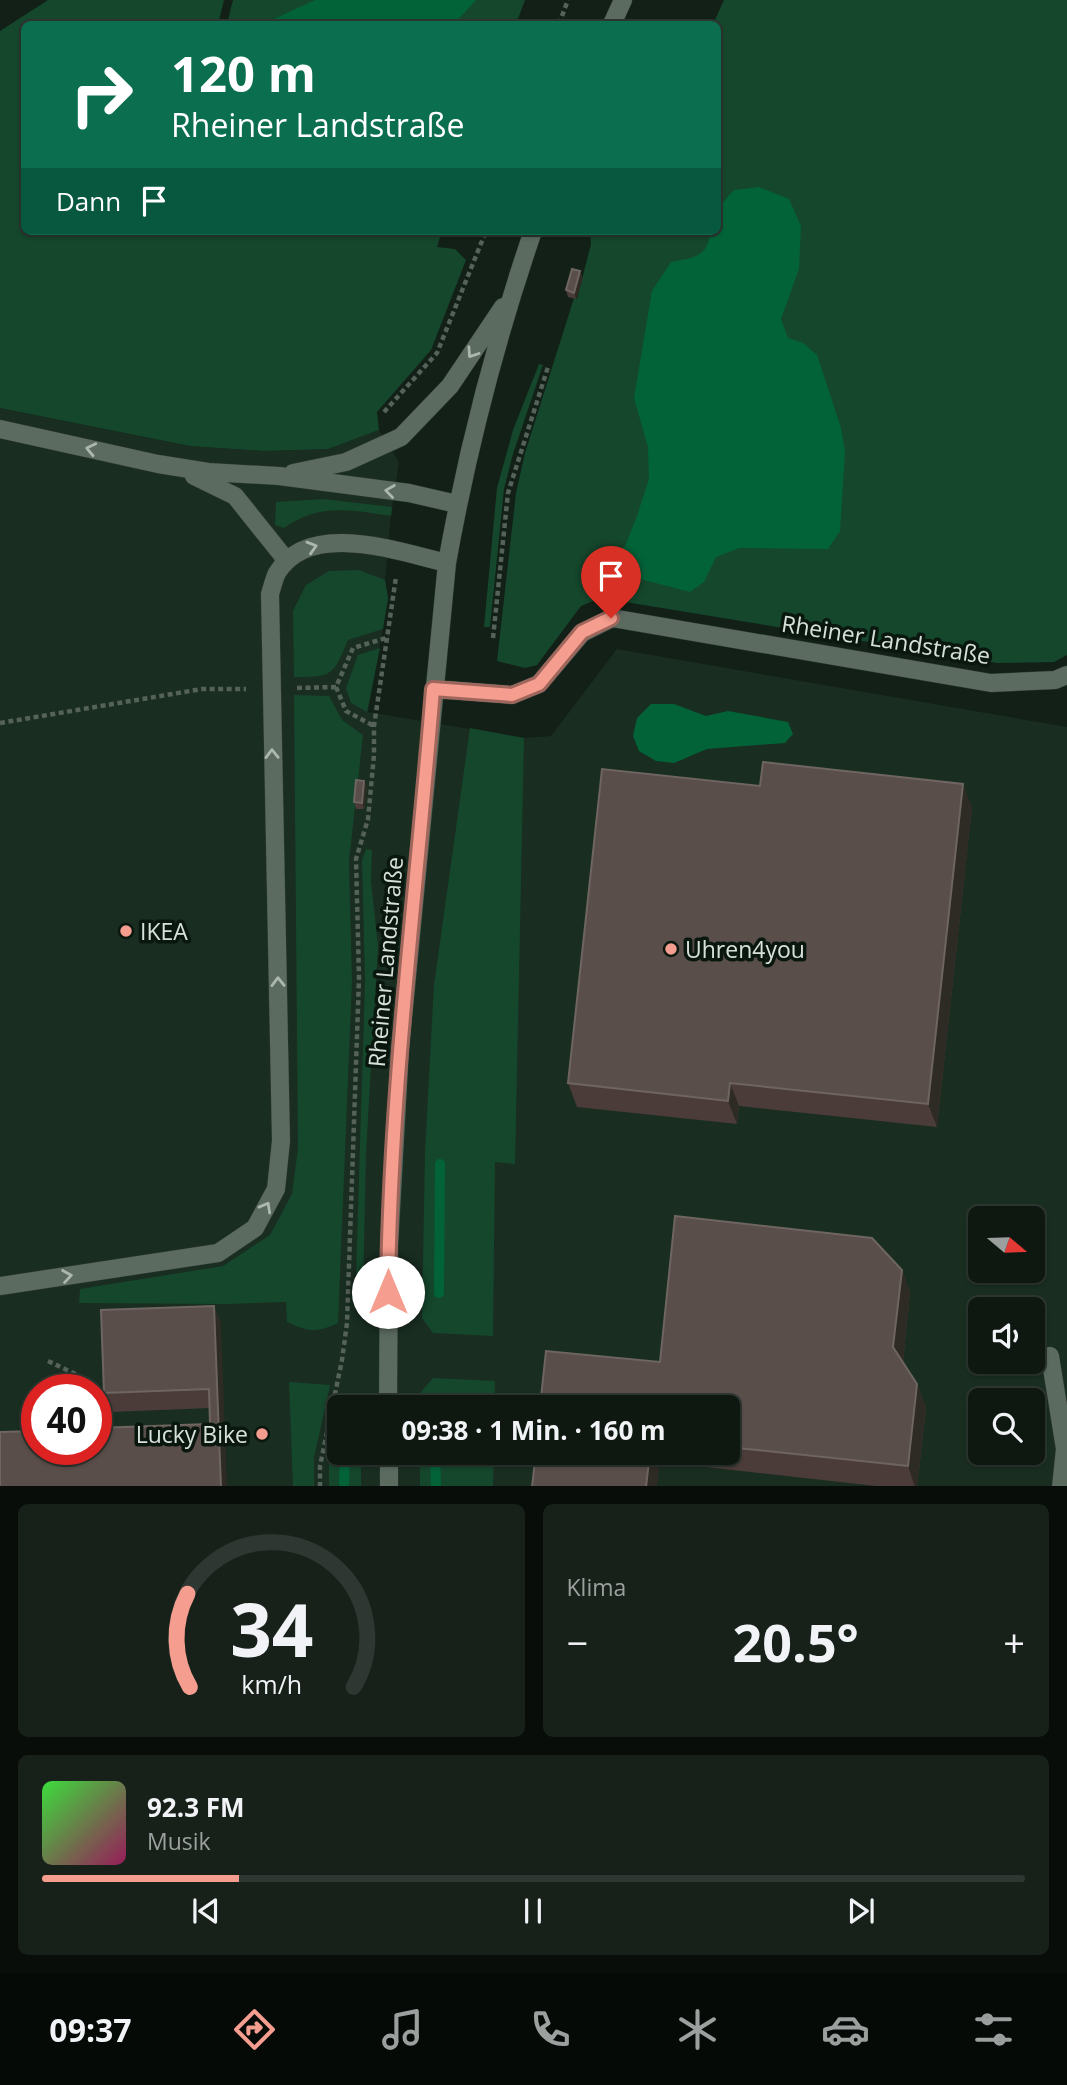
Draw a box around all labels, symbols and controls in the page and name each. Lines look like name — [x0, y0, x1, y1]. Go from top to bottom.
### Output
text: 120 m — [171, 40, 316, 106]
icon: right — [56, 49, 147, 140]
text: Rheiner Landstraße — [171, 103, 465, 146]
icon: arrive — [135, 182, 173, 220]
text: Dann — [56, 183, 121, 219]
one-way arrow — [468, 345, 481, 358]
one-way arrow — [85, 443, 97, 458]
one-way arrow — [384, 484, 396, 499]
one-way arrow — [306, 541, 318, 556]
pin — [581, 546, 641, 618]
icon: arrive — [592, 557, 630, 595]
street label: Rheiner Landstraße — [779, 607, 993, 671]
one-way arrow — [265, 749, 280, 760]
street label: Rheiner Landstraße — [360, 856, 410, 1068]
place label: IKEA — [140, 915, 188, 947]
marker: IKEA — [118, 923, 134, 939]
place label: Uhren4you — [685, 933, 805, 965]
marker: Uhren4you — [663, 941, 679, 957]
one-way arrow — [270, 976, 285, 987]
one-way arrow — [258, 1201, 272, 1214]
north arrow — [968, 1206, 1045, 1283]
map controls — [968, 1206, 1045, 1465]
position arrow — [351, 1255, 425, 1329]
one-way arrow — [62, 1269, 73, 1284]
button: sound — [968, 1297, 1045, 1374]
speed limit sign: 40 — [21, 1374, 112, 1465]
button: search — [968, 1388, 1045, 1465]
text: 09:38 · 1 Min. · 160 m — [401, 1412, 666, 1448]
place label: Lucky Bike — [136, 1418, 248, 1450]
marker: Lucky Bike — [254, 1426, 270, 1442]
text: Klima — [567, 1571, 626, 1603]
text: 34 — [230, 1579, 313, 1678]
text: 20.5° — [733, 1606, 859, 1677]
text: − — [567, 1616, 588, 1668]
text: + — [1003, 1616, 1025, 1668]
text: km/h — [241, 1666, 302, 1700]
text: 92.3 FM — [147, 1789, 245, 1825]
text: Musik — [147, 1825, 211, 1857]
icon: previous — [187, 1892, 225, 1930]
icon: pause — [514, 1892, 552, 1930]
icon: next — [842, 1892, 880, 1930]
icon: directions — [230, 2005, 279, 2054]
icon: music — [378, 2005, 427, 2054]
icon: phone — [526, 2005, 575, 2054]
icon: climate — [673, 2005, 722, 2054]
icon: car — [821, 2005, 870, 2054]
icon: filters — [969, 2005, 1018, 2054]
text: 09:37 — [49, 2008, 132, 2051]

